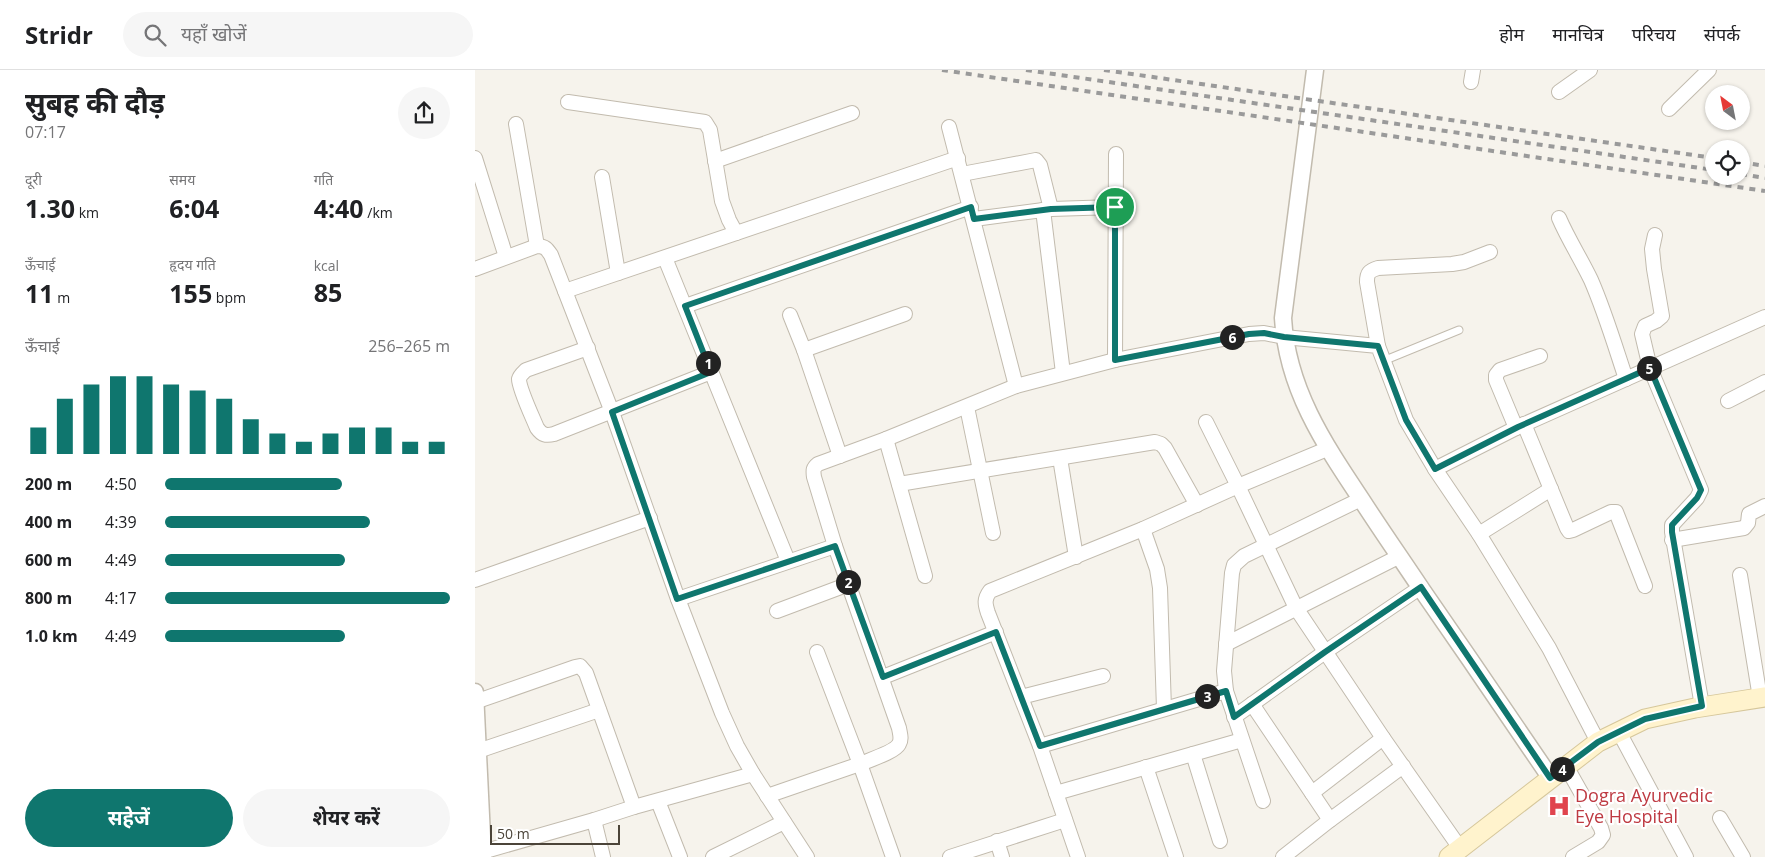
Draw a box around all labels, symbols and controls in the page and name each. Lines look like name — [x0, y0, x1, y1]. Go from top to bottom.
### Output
search box — [123, 12, 473, 57]
text: Stridr — [25, 18, 93, 51]
icon: search — [141, 21, 169, 49]
text: यहाँ खोजें — [181, 21, 246, 47]
text: होम — [1499, 22, 1524, 46]
text: मानचित्र — [1552, 22, 1604, 46]
text: परिचय — [1632, 22, 1676, 46]
text: संपर्क — [1704, 22, 1740, 46]
text: सुबह की दौड़ — [25, 83, 165, 121]
north arrow — [1705, 85, 1750, 130]
map controls — [1705, 85, 1750, 185]
button: share — [398, 87, 450, 139]
text: 07:17 — [25, 121, 66, 143]
button: locate — [1705, 140, 1750, 185]
text: दूरी — [25, 170, 42, 189]
text: समय — [169, 170, 195, 189]
text: गति — [314, 170, 333, 189]
pin — [1094, 186, 1136, 228]
text: 1.30 — [25, 191, 75, 225]
text: 6:04 — [169, 191, 219, 225]
text: 4:40 — [314, 191, 364, 225]
icon: arrive — [1101, 193, 1129, 221]
text: km — [75, 203, 99, 222]
text: /km — [364, 203, 393, 222]
text: ऊँचाई — [25, 255, 55, 274]
text: हृदय गति — [169, 255, 216, 274]
text: kcal — [314, 256, 339, 275]
text: 85 — [314, 275, 342, 309]
text: 11 — [25, 276, 54, 310]
text: 155 — [169, 276, 212, 310]
text: m — [54, 288, 70, 307]
text: bpm — [212, 288, 246, 307]
pin: 6 — [1219, 324, 1245, 350]
text: 6 — [1228, 328, 1237, 347]
text: ऊँचाई — [25, 335, 60, 357]
text: 256–265 m — [368, 335, 450, 357]
pin: 1 — [695, 350, 721, 376]
text: 1 — [704, 354, 713, 373]
pin: 5 — [1637, 356, 1661, 380]
text: 5 — [1645, 359, 1654, 378]
text: 200 m — [25, 473, 72, 495]
text: 4:50 — [105, 473, 137, 495]
text: 400 m — [25, 511, 72, 533]
text: 4:39 — [105, 511, 137, 533]
text: 600 m — [25, 549, 72, 571]
text: 4:49 — [105, 549, 137, 571]
pin: 2 — [835, 570, 861, 594]
text: 2 — [844, 573, 853, 592]
text: 800 m — [25, 587, 72, 609]
text: 4:17 — [105, 587, 137, 609]
text: 1.0 km — [25, 625, 78, 647]
text: 4:49 — [105, 625, 137, 647]
pin: 3 — [1195, 684, 1219, 708]
text: 3 — [1203, 687, 1212, 706]
pin: 4 — [1549, 756, 1575, 782]
text: 4 — [1558, 760, 1567, 779]
place label: Dogra Ayurvedic Eye Hospital — [1575, 783, 1713, 828]
button: सहेजें — [25, 789, 233, 847]
button: शेयर करें — [243, 789, 450, 847]
hospital icon: Dogra Ayurvedic Eye Hospital — [1546, 793, 1572, 819]
scale bar — [490, 822, 620, 845]
text: 50 m — [497, 824, 530, 843]

